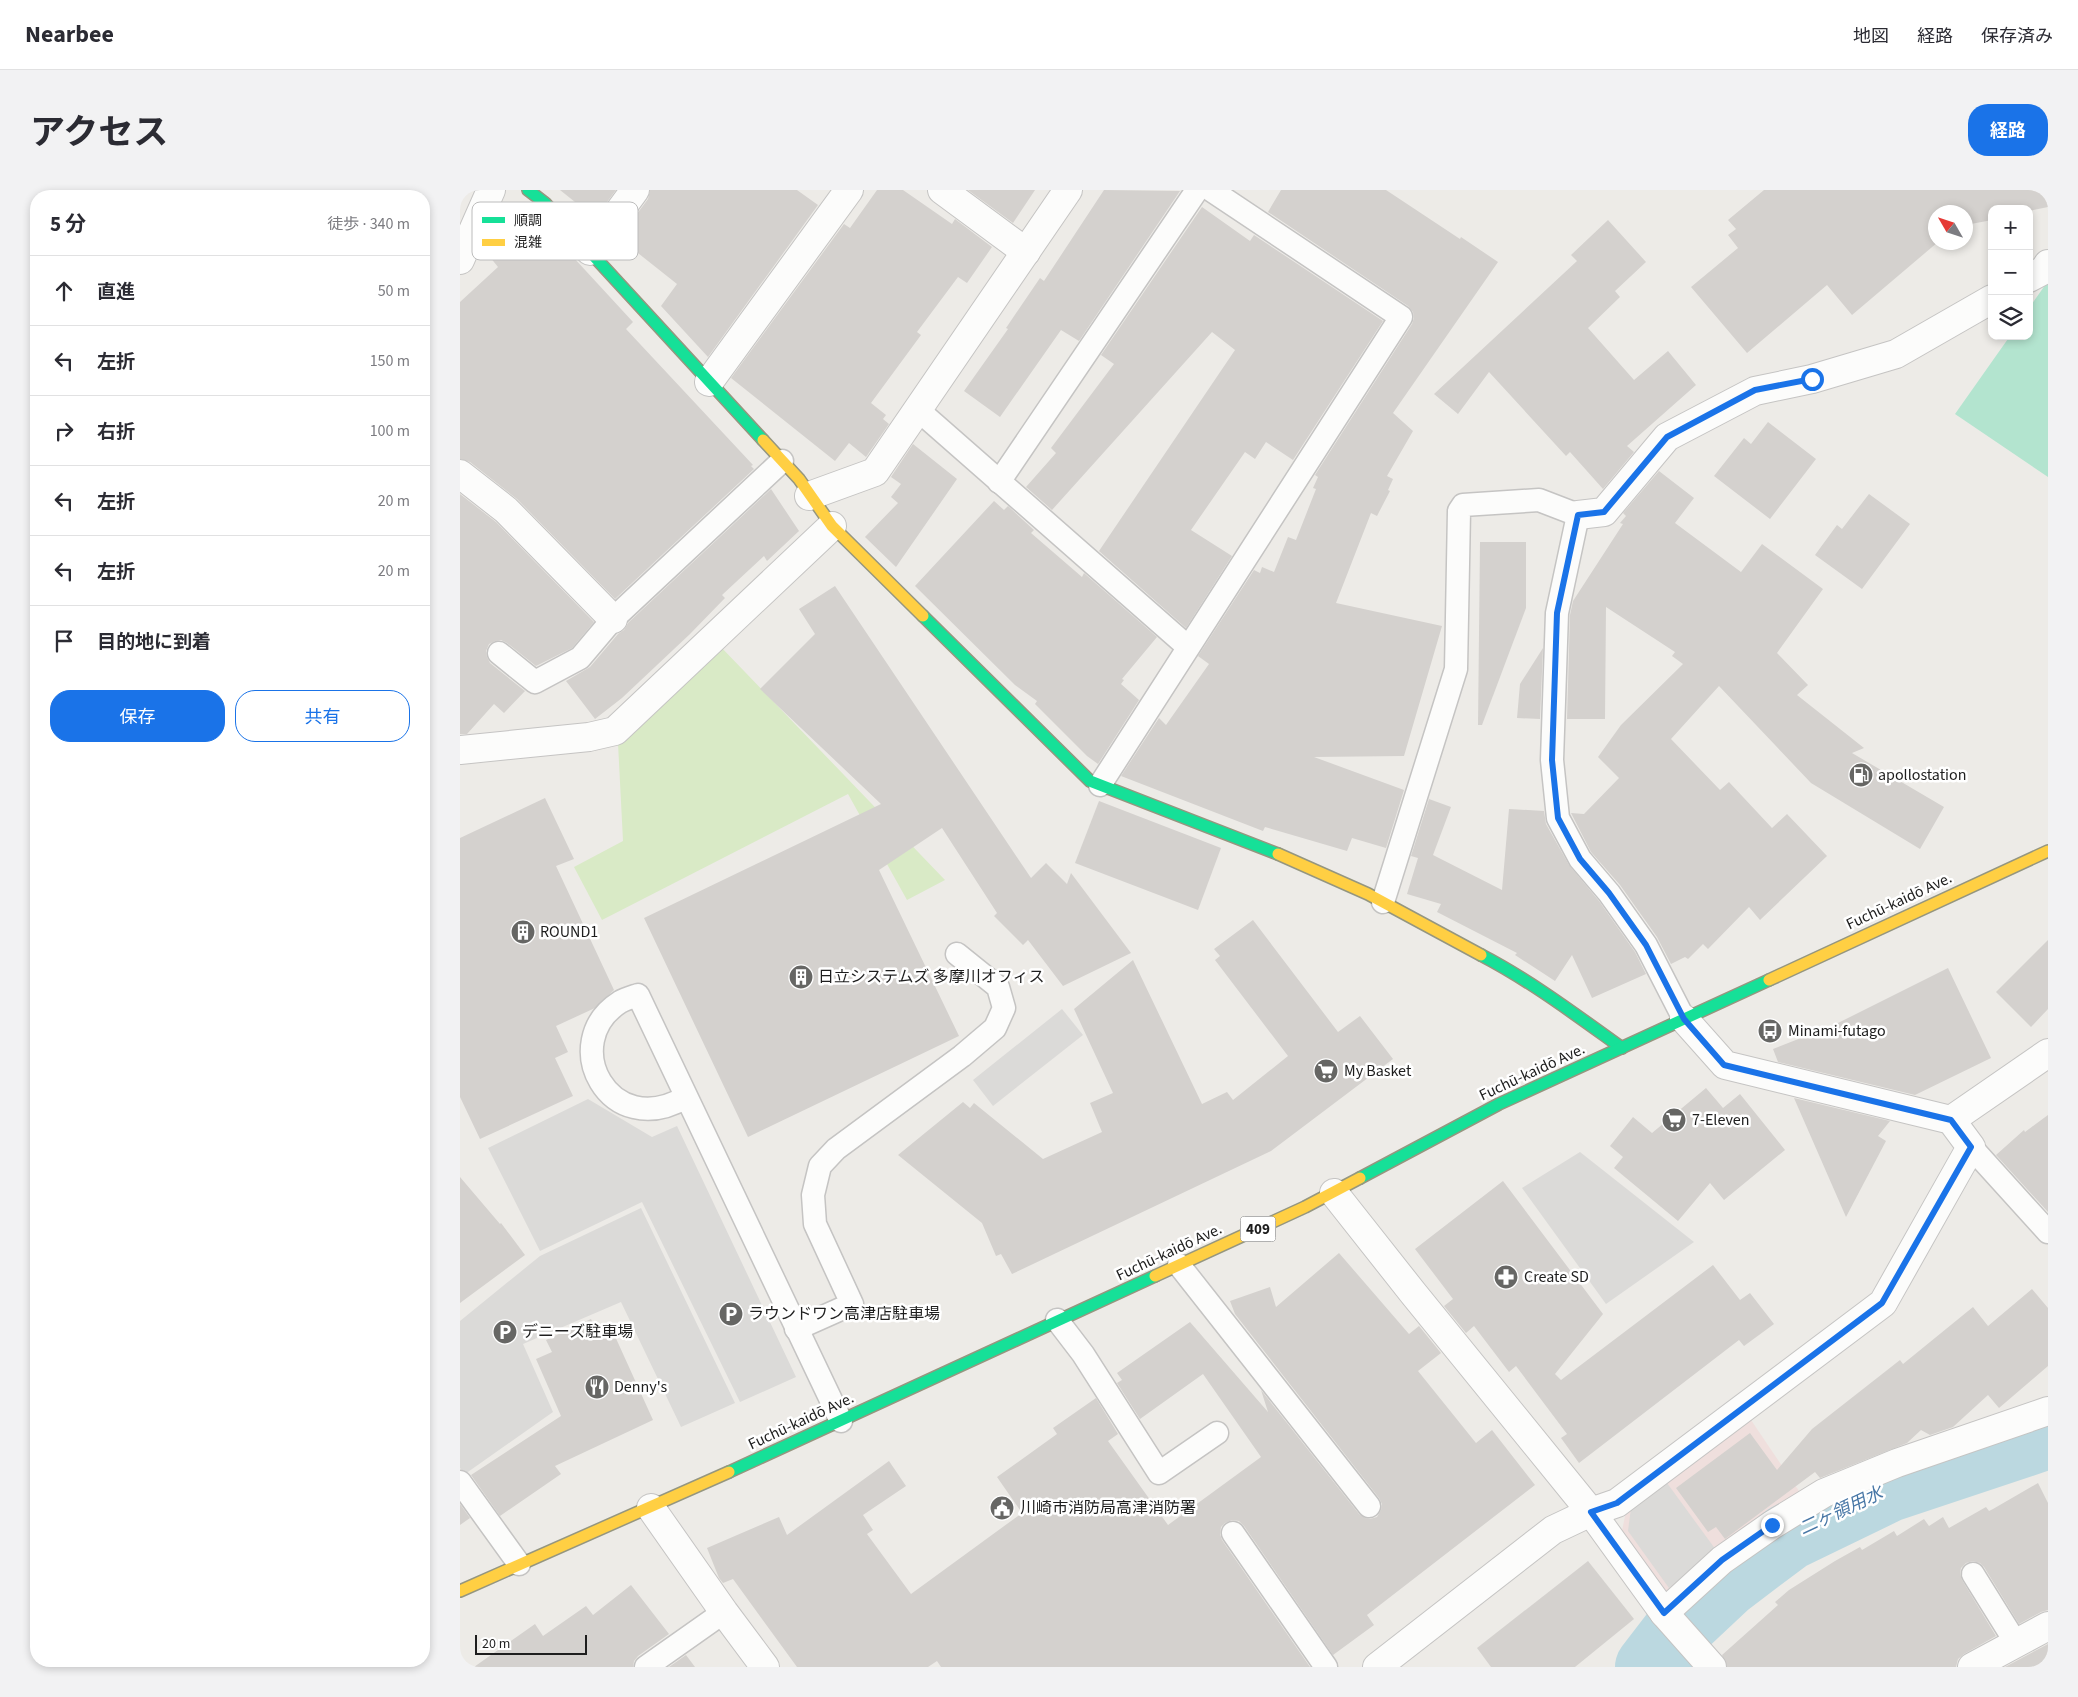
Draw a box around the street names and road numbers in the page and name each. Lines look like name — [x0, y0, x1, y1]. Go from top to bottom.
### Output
street label: Fuchū-kaidō Ave. — [1842, 867, 1956, 935]
street label: Fuchū-kaidō Ave. — [1475, 1038, 1589, 1106]
road number: 409 — [1240, 1216, 1276, 1242]
street label: Fuchū-kaidō Ave. — [1112, 1218, 1226, 1286]
street label: Fuchū-kaidō Ave. — [744, 1387, 858, 1455]

